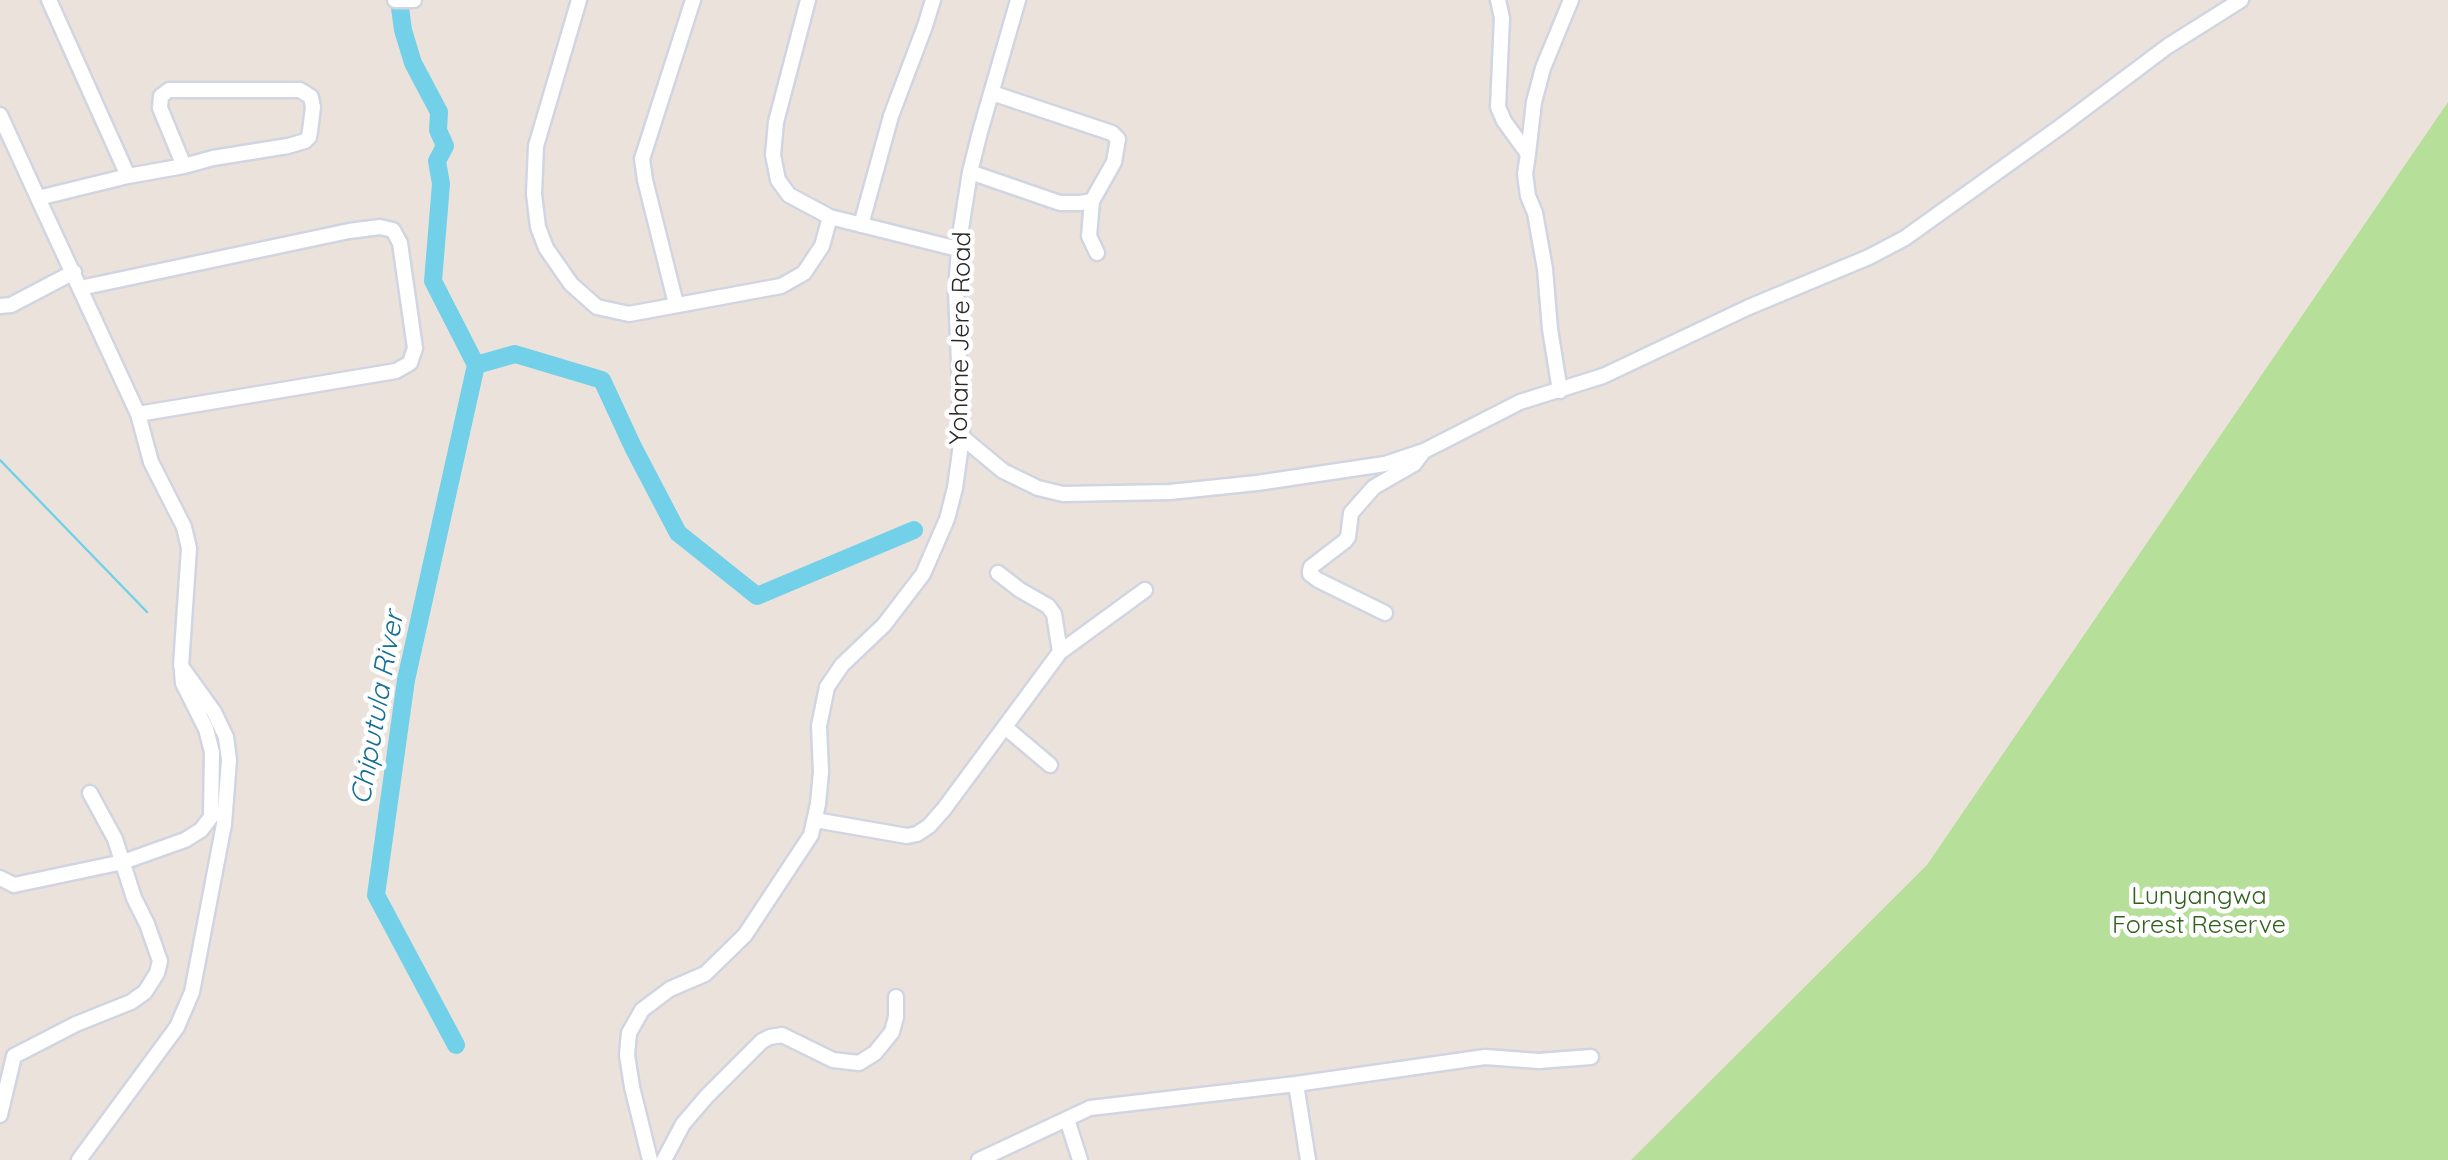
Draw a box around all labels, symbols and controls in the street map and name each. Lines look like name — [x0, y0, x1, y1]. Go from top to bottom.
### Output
street label: Yohane Jere Road — [944, 231, 978, 445]
water label: Chiputula River — [344, 609, 412, 807]
park label: Lunyangwa Forest Reserve — [2112, 881, 2286, 940]

